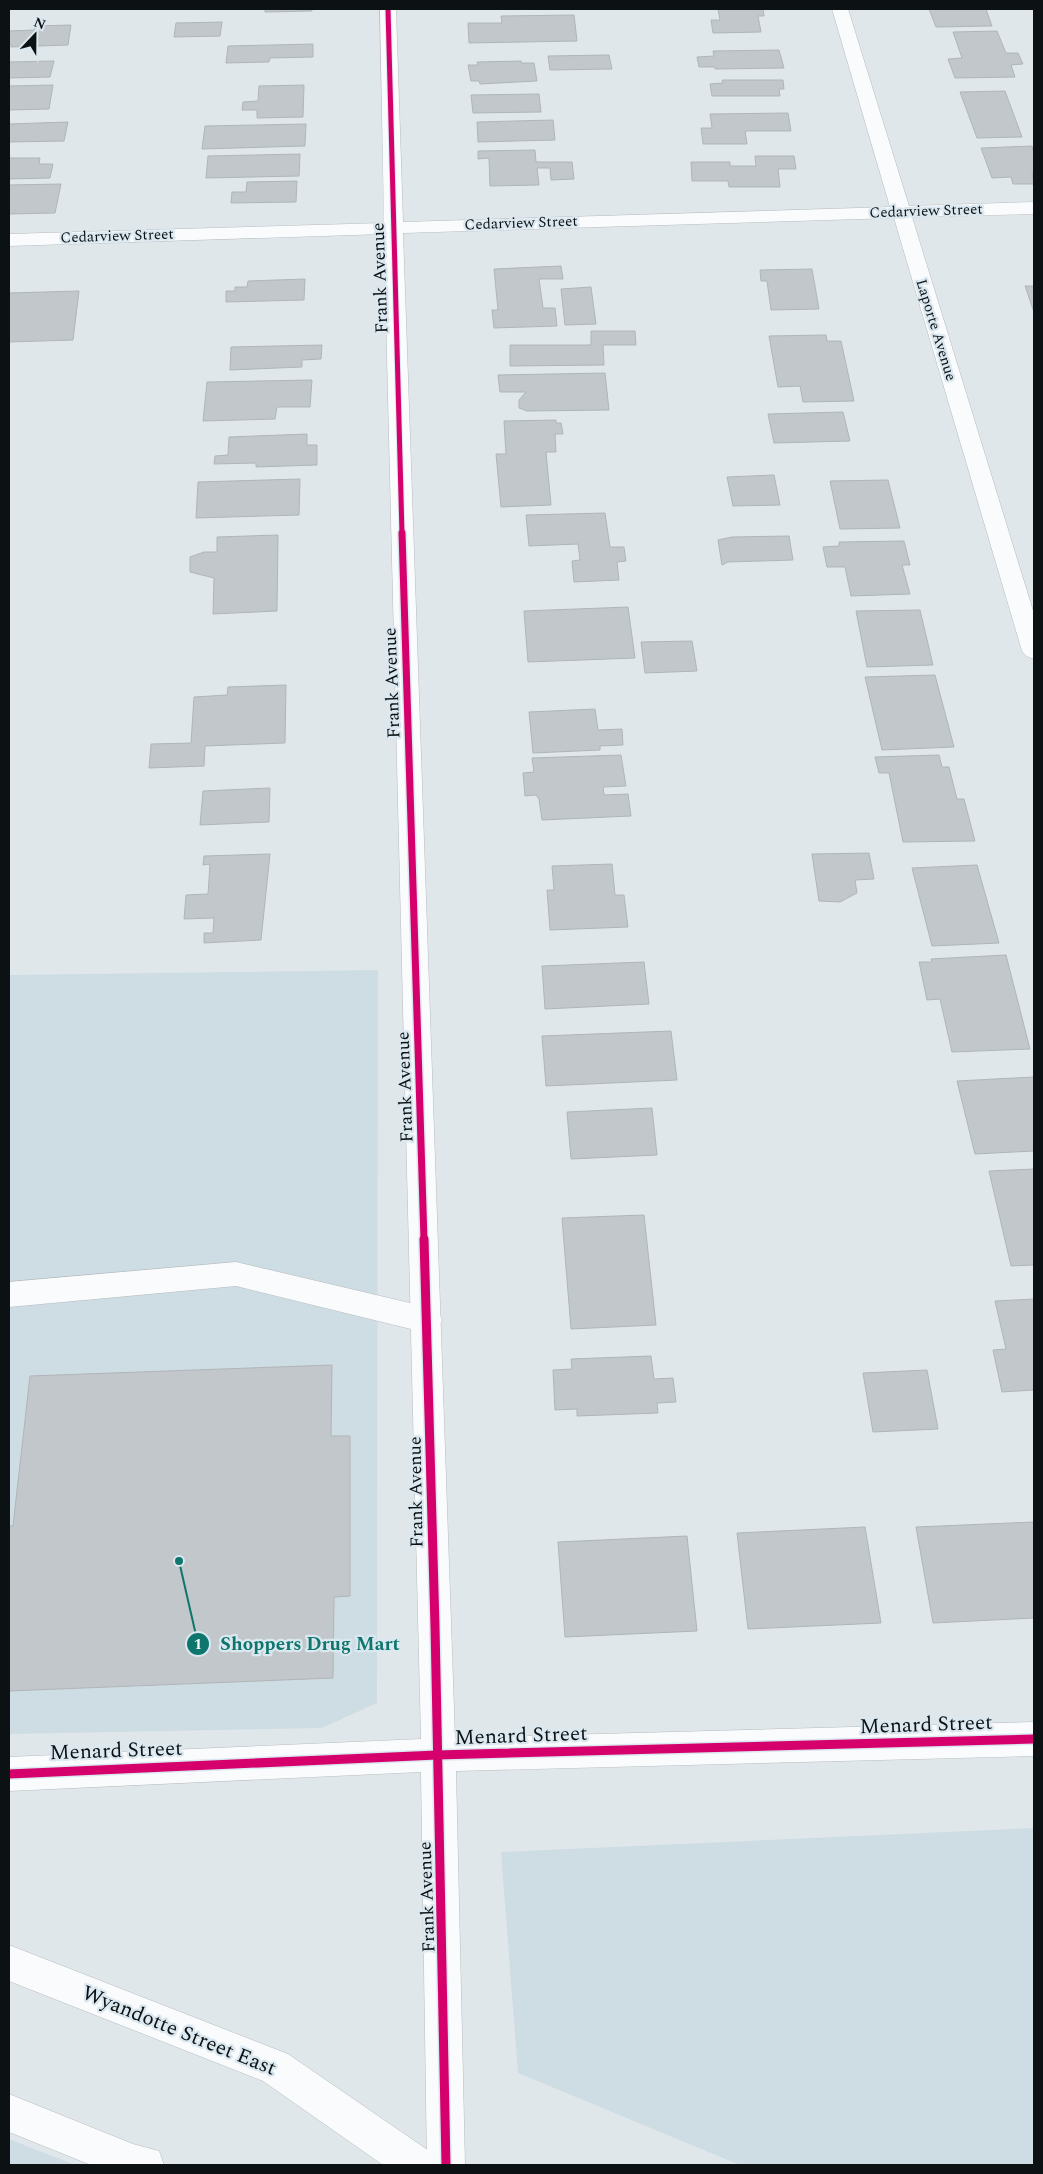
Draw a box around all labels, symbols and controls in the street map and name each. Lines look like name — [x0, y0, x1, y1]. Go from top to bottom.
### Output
north arrow — [10, 10, 60, 60]
text: N — [30, 12, 49, 35]
street label: Cedarview Street — [869, 198, 983, 224]
street label: Cedarview Street — [464, 210, 578, 236]
street label: Frank Avenue — [365, 222, 395, 334]
street label: Cedarview Street — [60, 223, 174, 249]
street label: Laporte Avenue — [910, 276, 962, 384]
street label: Frank Avenue — [377, 627, 407, 739]
street label: Frank Avenue — [390, 1031, 420, 1143]
street label: Frank Avenue — [402, 1436, 430, 1548]
callout: Shoppers Drug Mart — [185, 1627, 410, 1661]
text: Shoppers Drug Mart — [220, 1630, 400, 1659]
text: 1 — [194, 1633, 202, 1656]
street label: Menard Street — [859, 1707, 993, 1743]
street label: Menard Street — [454, 1718, 588, 1754]
street label: Menard Street — [49, 1733, 183, 1769]
street label: Frank Avenue — [412, 1841, 442, 1953]
street label: Wyandotte Street East — [77, 1977, 281, 2085]

